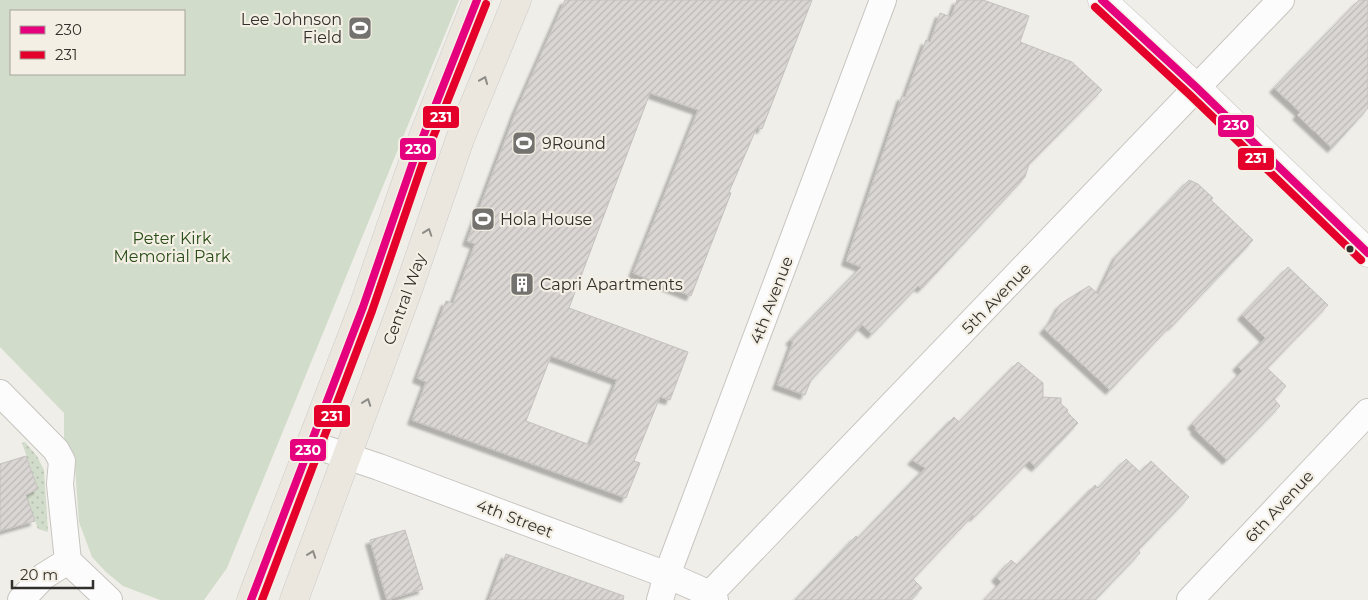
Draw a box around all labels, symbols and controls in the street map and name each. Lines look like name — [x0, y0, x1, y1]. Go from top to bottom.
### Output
legend — [10, 10, 185, 75]
place label: Lee Johnson Field — [241, 10, 342, 47]
sports icon: Lee Johnson Field — [347, 15, 373, 41]
text: 230 — [55, 20, 82, 39]
text: 231 — [55, 45, 77, 64]
one-way arrow — [478, 76, 488, 85]
line badge: 231 — [422, 105, 460, 129]
text: 231 — [430, 108, 452, 126]
line badge: 230 — [1217, 114, 1255, 138]
text: 230 — [1223, 116, 1249, 134]
sports icon: 9Round — [511, 130, 537, 156]
place label: 9Round — [542, 134, 606, 153]
line badge: 230 — [399, 137, 437, 161]
text: 230 — [405, 140, 431, 158]
line badge: 231 — [1237, 147, 1275, 171]
text: 231 — [1245, 149, 1267, 167]
sports icon: Hola House — [470, 206, 496, 232]
place label: Hola House — [500, 210, 592, 229]
one-way arrow — [422, 228, 432, 237]
park label: Peter Kirk Memorial Park — [113, 229, 231, 266]
unlabelled marker — [1345, 244, 1355, 254]
street label: Central Way — [379, 250, 430, 348]
street label: 4th Avenue — [746, 254, 797, 347]
street label: 5th Avenue — [958, 259, 1035, 338]
building icon: Capri Apartments — [509, 271, 535, 297]
place label: Capri Apartments — [540, 275, 683, 294]
one-way arrow — [361, 398, 371, 406]
line badge: 231 — [313, 404, 351, 428]
text: 231 — [321, 407, 343, 425]
line badge: 230 — [289, 438, 327, 462]
text: 230 — [295, 441, 321, 459]
street label: 6th Avenue — [1241, 466, 1318, 546]
street label: 4th Street — [474, 495, 556, 542]
one-way arrow — [306, 551, 316, 559]
scale bar — [12, 558, 94, 590]
text: 20 m — [20, 565, 58, 584]

